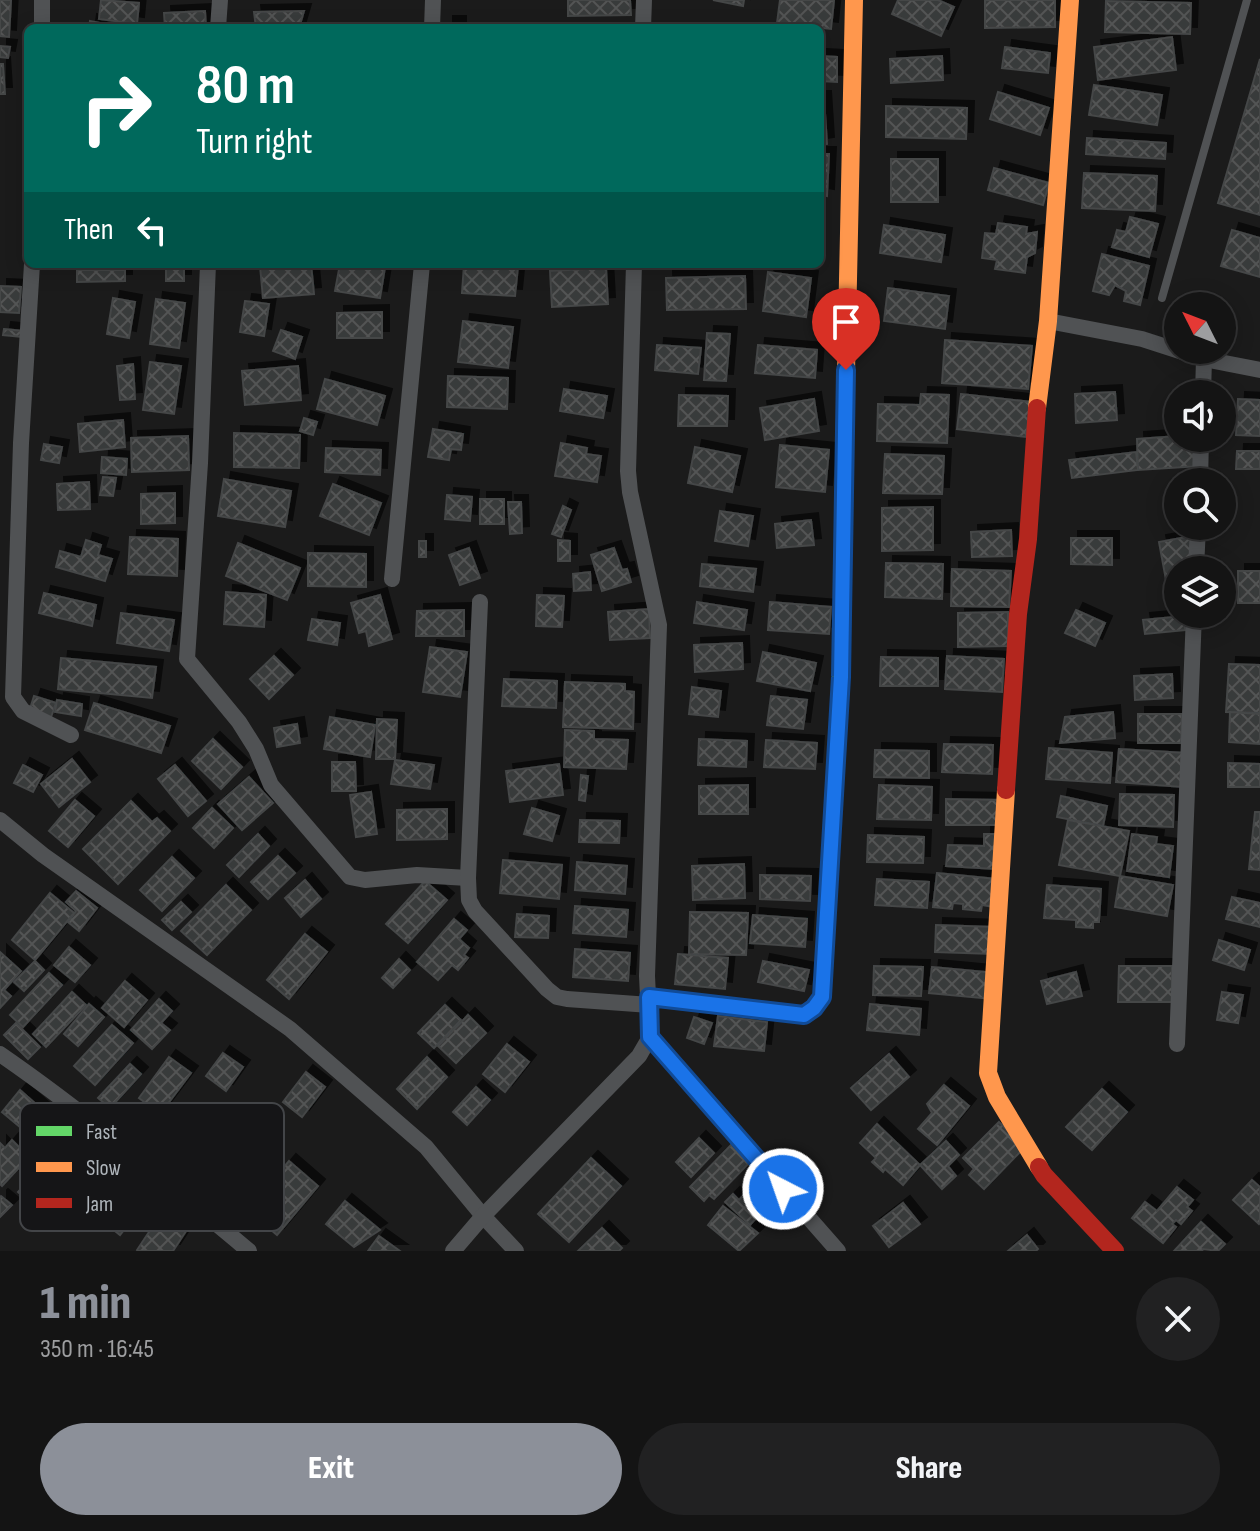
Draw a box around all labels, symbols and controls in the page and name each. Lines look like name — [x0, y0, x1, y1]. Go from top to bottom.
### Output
text: 80 m — [196, 53, 295, 120]
icon: right — [64, 56, 168, 160]
text: Turn right — [196, 121, 313, 164]
icon: left — [130, 208, 174, 252]
text: Then — [64, 212, 114, 248]
pin — [812, 288, 880, 370]
north arrow — [1164, 292, 1236, 364]
map controls — [1164, 292, 1236, 628]
icon: arrive — [824, 300, 868, 344]
button: sound — [1164, 380, 1236, 452]
button: search — [1164, 468, 1236, 540]
button: layers — [1164, 556, 1236, 628]
legend — [20, 1103, 284, 1231]
text: Fast — [86, 1119, 117, 1146]
position arrow — [741, 1147, 825, 1231]
text: Slow — [86, 1155, 121, 1182]
text: Jam — [85, 1191, 113, 1218]
text: 1 min — [40, 1275, 131, 1332]
button: close — [1136, 1277, 1220, 1361]
text: 350 m · 16:45 — [40, 1334, 154, 1365]
button: Exit — [40, 1423, 622, 1515]
button: Share — [638, 1423, 1220, 1515]

